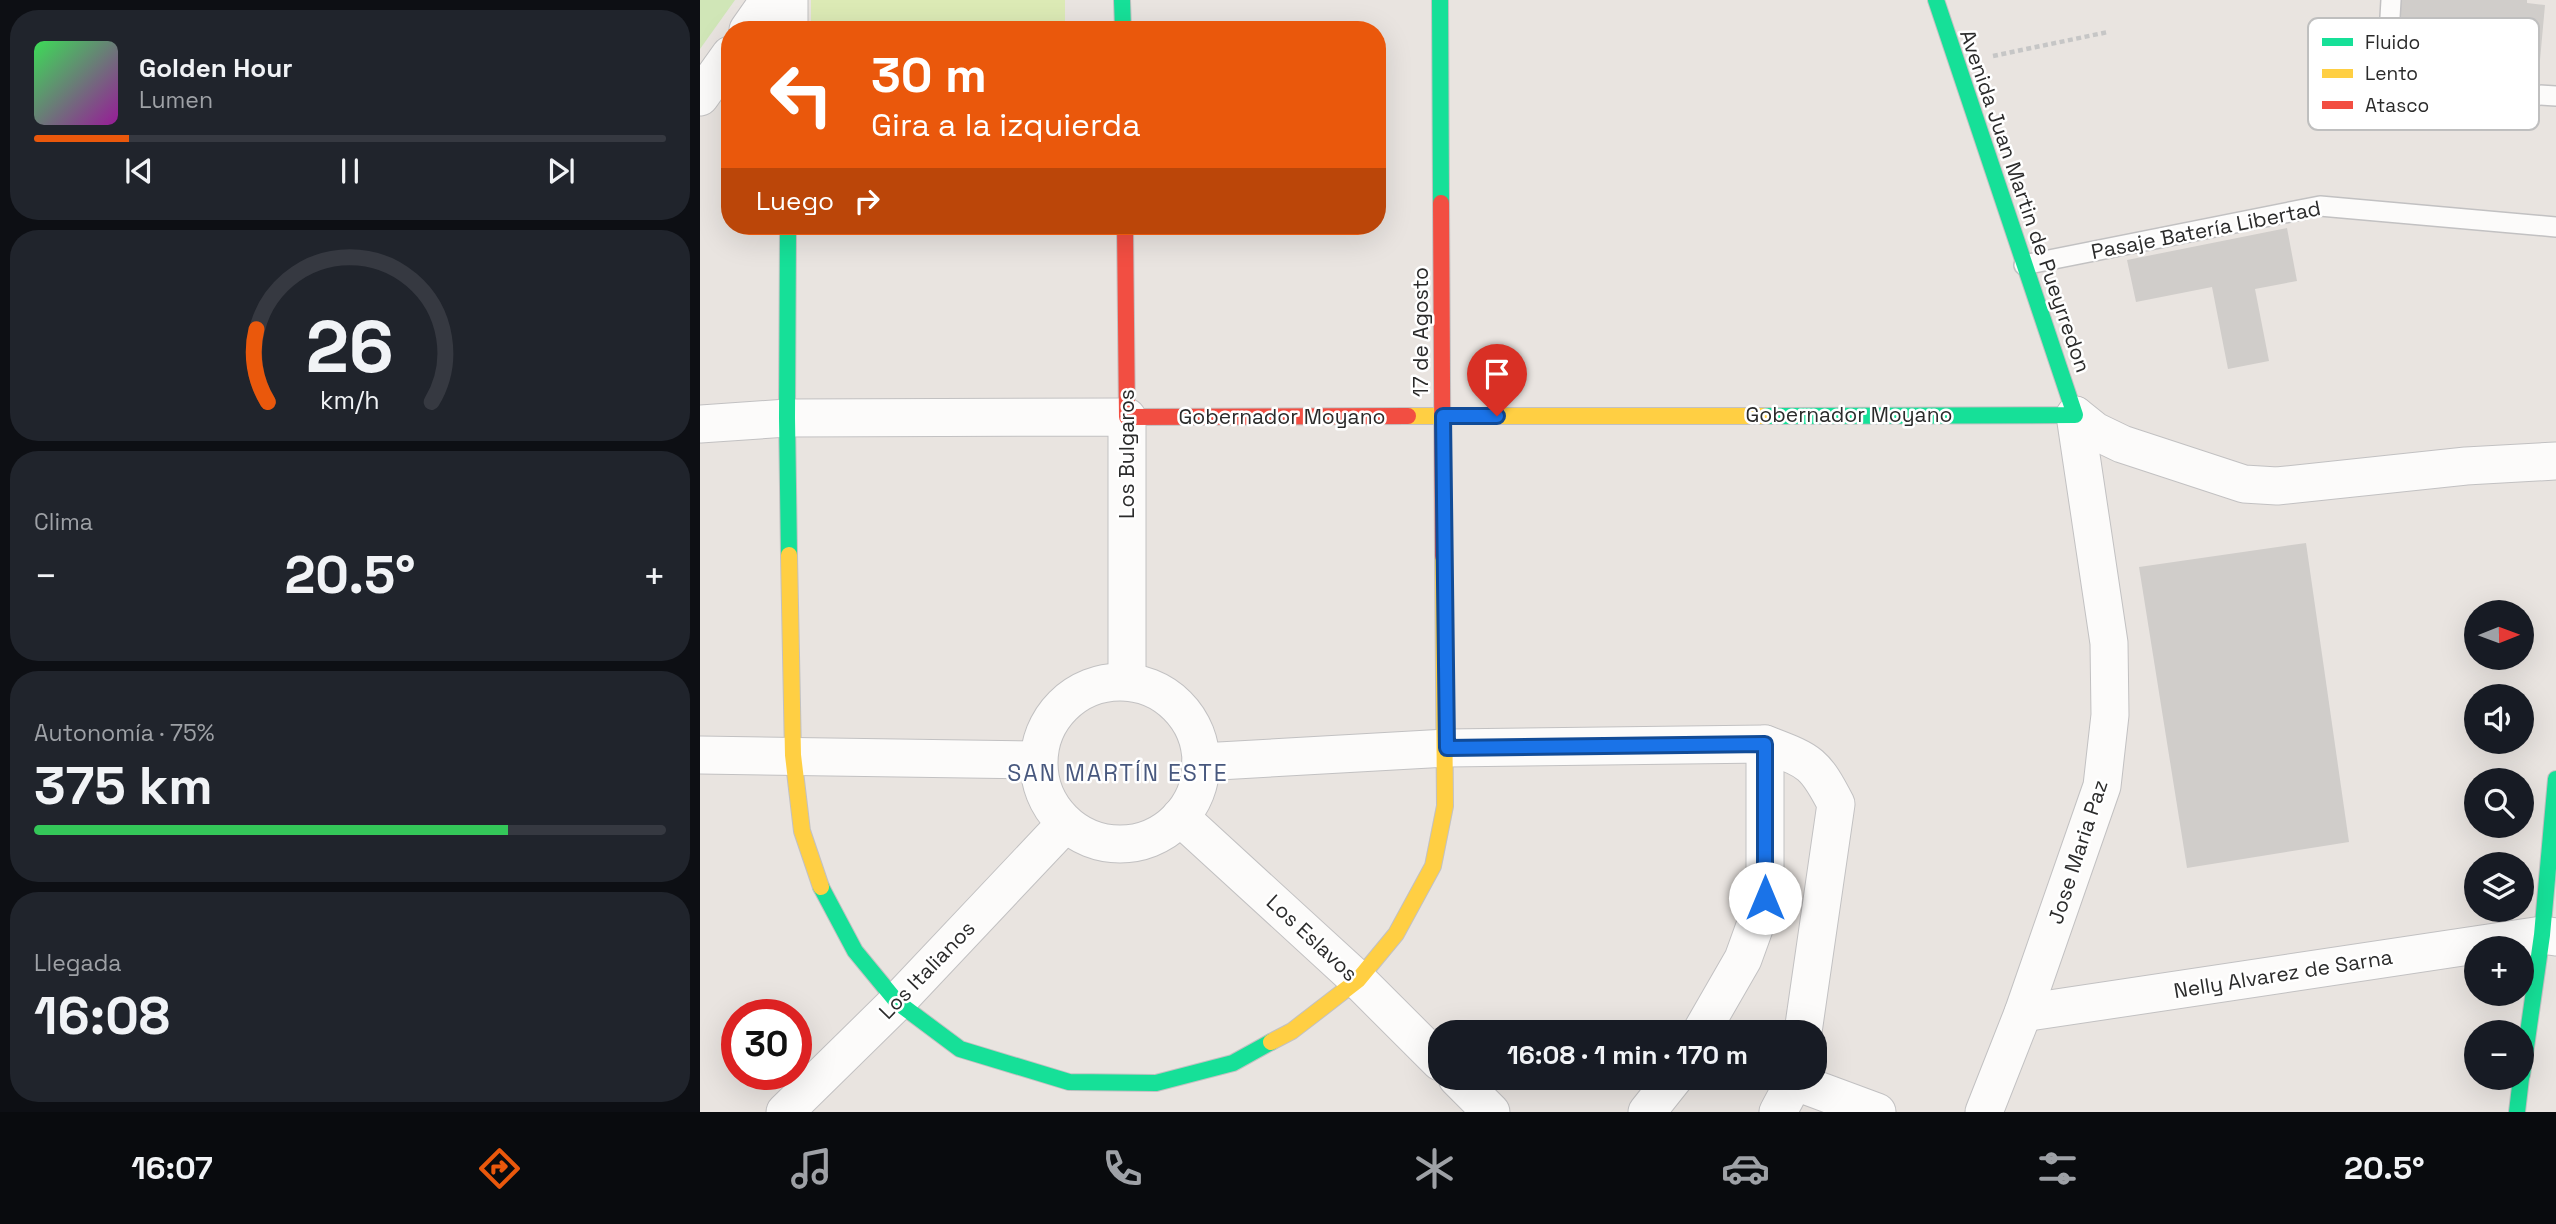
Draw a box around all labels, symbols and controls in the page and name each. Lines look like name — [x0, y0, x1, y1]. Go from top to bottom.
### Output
legend — [2308, 18, 2539, 130]
street label: Avenida Juan Martin de Pueyrredon — [1954, 26, 2097, 376]
text: Fluido — [2365, 30, 2420, 55]
text: 30 m — [871, 44, 987, 106]
icon: left — [756, 49, 847, 140]
text: Golden Hour — [139, 51, 293, 85]
text: Lento — [2365, 61, 2418, 86]
text: Lumen — [139, 85, 213, 115]
text: Atasco — [2365, 93, 2429, 118]
text: Gira a la izquierda — [871, 105, 1141, 145]
icon: previous — [120, 152, 158, 190]
icon: pause — [331, 152, 369, 190]
icon: next — [542, 152, 580, 190]
icon: right — [848, 182, 886, 220]
text: Luego — [756, 184, 834, 218]
street label: Pasaje Batería Libertad — [2089, 194, 2323, 265]
street label: 17 de Agosto — [1407, 267, 1434, 397]
text: 26 — [306, 300, 394, 393]
pin — [1467, 344, 1527, 416]
icon: arrive — [1478, 355, 1516, 393]
text: km/h — [320, 383, 380, 415]
street label: Los Bulgaros — [1113, 389, 1140, 519]
street label: Gobernador Moyano — [1745, 401, 1953, 428]
street label: Gobernador Moyano — [1178, 403, 1386, 430]
text: Clima — [34, 507, 93, 537]
text: 20.5° — [284, 542, 416, 608]
text: − — [34, 552, 58, 600]
text: + — [642, 552, 666, 600]
north arrow — [2464, 600, 2534, 670]
map controls — [2464, 600, 2534, 1090]
button: sound — [2464, 684, 2534, 754]
text: Autonomía · 75% — [34, 718, 215, 748]
text: 375 km — [34, 753, 213, 819]
district label: SAN MARTÍN ESTE — [1007, 758, 1229, 788]
button: search — [2464, 768, 2534, 838]
street label: Jose Maria Paz — [2042, 776, 2114, 927]
button: layers — [2464, 852, 2534, 922]
position arrow — [1728, 861, 1802, 935]
street label: Los Eslavos — [1261, 888, 1364, 987]
street label: Los Italianos — [873, 915, 980, 1025]
button: + — [2464, 936, 2534, 1006]
street label: Nelly Alvarez de Sarna — [2172, 943, 2394, 1004]
text: Llegada — [34, 948, 122, 978]
text: 16:08 — [34, 983, 170, 1049]
speed limit sign: 30 — [721, 999, 812, 1090]
button: − — [2464, 1020, 2534, 1090]
text: 16:08 · 1 min · 170 m — [1507, 1038, 1748, 1072]
icon: directions — [475, 1144, 524, 1193]
icon: music — [787, 1144, 836, 1193]
icon: phone — [1098, 1144, 1147, 1193]
icon: climate — [1410, 1144, 1459, 1193]
icon: car — [1721, 1144, 1770, 1193]
icon: filters — [2033, 1144, 2082, 1193]
text: 16:07 — [131, 1148, 213, 1188]
text: 20.5° — [2344, 1148, 2425, 1188]

